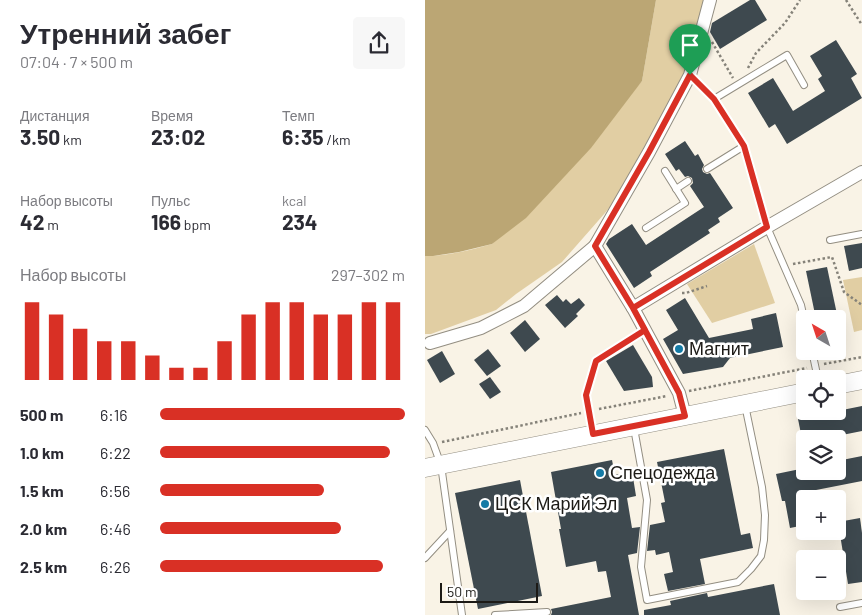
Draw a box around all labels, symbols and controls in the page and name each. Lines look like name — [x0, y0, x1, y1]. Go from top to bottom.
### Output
text: Утренний забег — [20, 16, 231, 50]
button: share — [353, 17, 405, 69]
pin — [669, 24, 711, 75]
icon: arrive — [676, 31, 704, 59]
text: 07:04 · 7 × 500 m — [20, 52, 133, 71]
text: Дистанция — [20, 107, 90, 124]
text: Время — [151, 107, 193, 124]
text: Темп — [282, 107, 315, 124]
text: 3.50 — [20, 124, 60, 149]
text: 23:02 — [151, 124, 205, 149]
text: 6:35 — [282, 124, 324, 149]
text: km — [60, 131, 82, 148]
text: /km — [324, 131, 351, 148]
text: Набор высоты — [20, 192, 113, 209]
text: Пульс — [151, 192, 190, 209]
text: kcal — [282, 192, 306, 209]
text: 42 — [20, 209, 44, 234]
text: 166 — [151, 209, 181, 234]
text: 234 — [282, 209, 318, 234]
text: m — [44, 216, 59, 233]
text: bpm — [181, 216, 211, 233]
text: Набор высоты — [20, 265, 126, 284]
text: 297–302 m — [331, 265, 405, 284]
north arrow — [796, 310, 846, 360]
map controls — [796, 310, 846, 600]
place label: Магнит — [689, 337, 749, 359]
marker: Магнит — [673, 343, 685, 355]
button: locate — [796, 370, 846, 420]
text: 500 m — [20, 405, 63, 424]
text: 6:16 — [100, 405, 128, 424]
button: layers — [796, 430, 846, 480]
text: 1.0 km — [20, 443, 64, 462]
text: 6:22 — [100, 443, 131, 462]
place label: Спецодежда — [610, 461, 716, 483]
marker: Спецодежда — [594, 467, 606, 479]
text: 1.5 km — [20, 481, 64, 500]
text: 6:56 — [100, 481, 130, 500]
button: + — [796, 490, 846, 540]
place label: ЦСК Марий Эл — [495, 492, 617, 514]
marker: ЦСК Марий Эл — [479, 498, 491, 510]
text: 2.0 km — [20, 519, 67, 538]
text: 6:46 — [100, 519, 131, 538]
button: − — [796, 550, 846, 600]
text: 2.5 km — [20, 557, 67, 576]
text: 6:26 — [100, 557, 130, 576]
scale bar — [440, 580, 537, 603]
text: 50 m — [447, 583, 476, 600]

